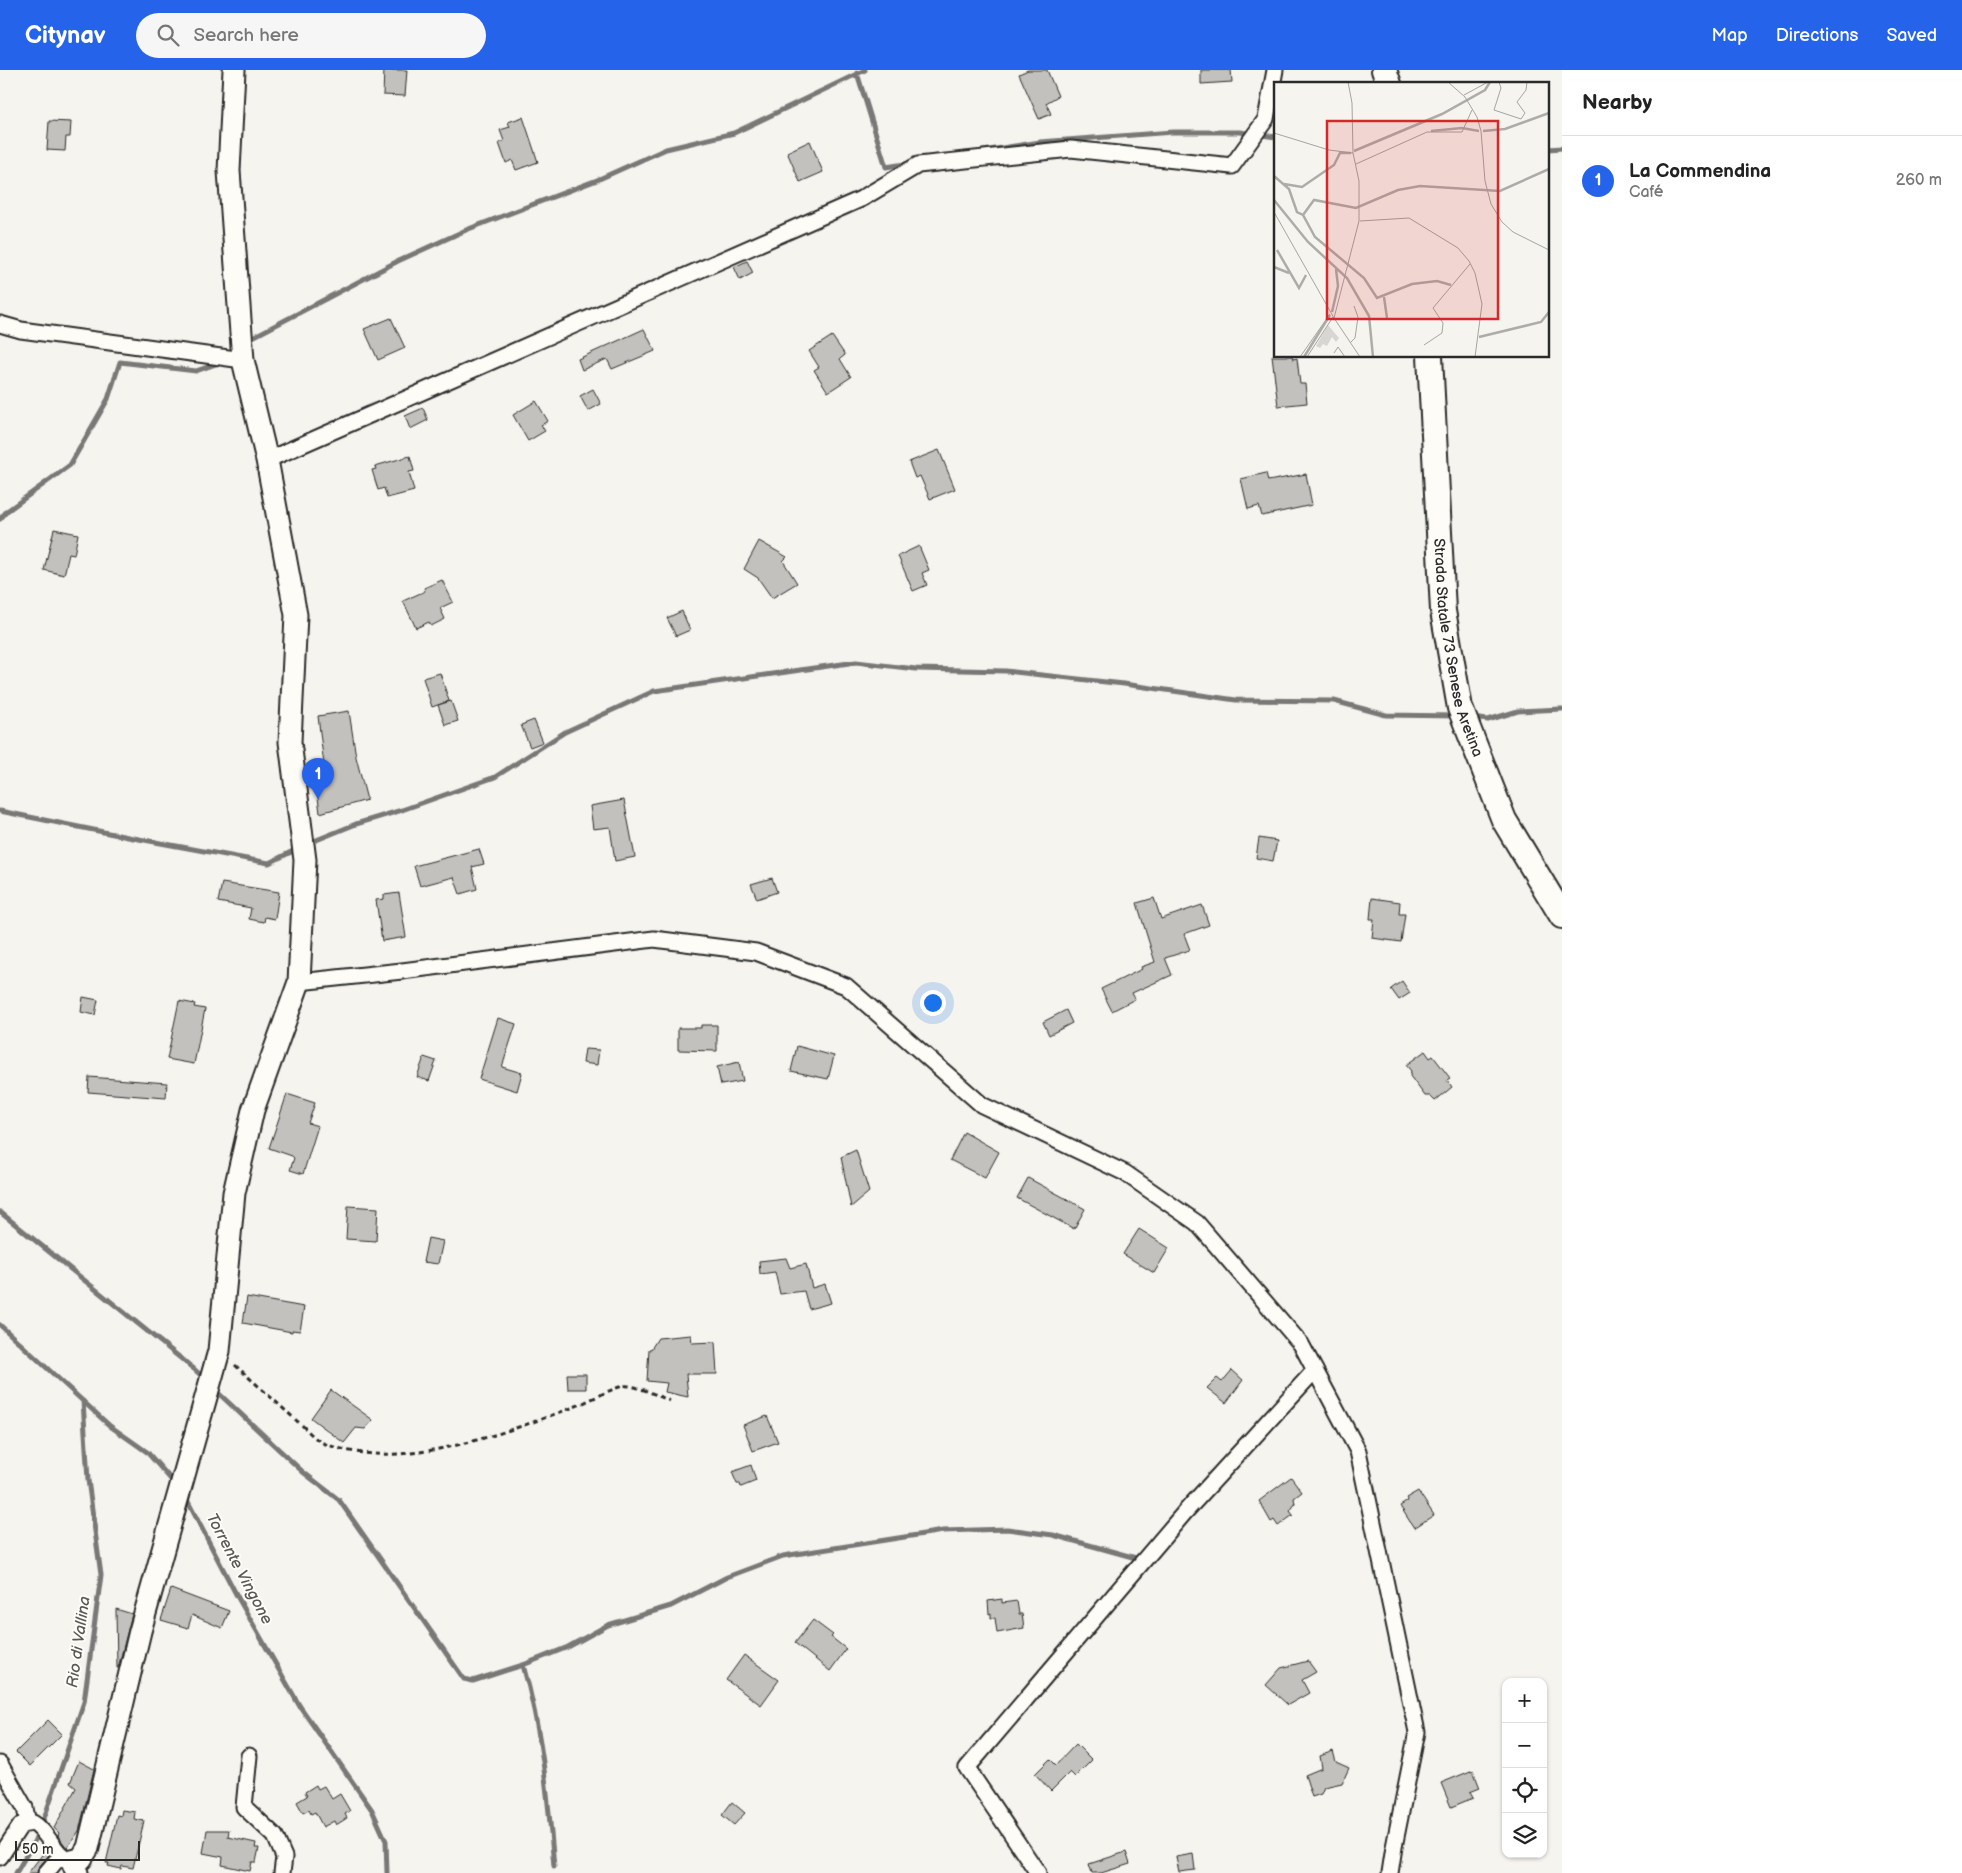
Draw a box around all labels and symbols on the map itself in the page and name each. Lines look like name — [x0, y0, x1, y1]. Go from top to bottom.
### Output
inset map — [1274, 82, 1550, 358]
street label: Strada Statale 73 Senese Aretina — [1430, 538, 1488, 760]
pin: 1 — [302, 758, 334, 799]
your location — [920, 990, 946, 1016]
water label: Torrente Vingone — [202, 1510, 276, 1628]
water label: Rio di Vallina — [63, 1595, 95, 1689]
scale bar — [15, 1838, 140, 1861]

